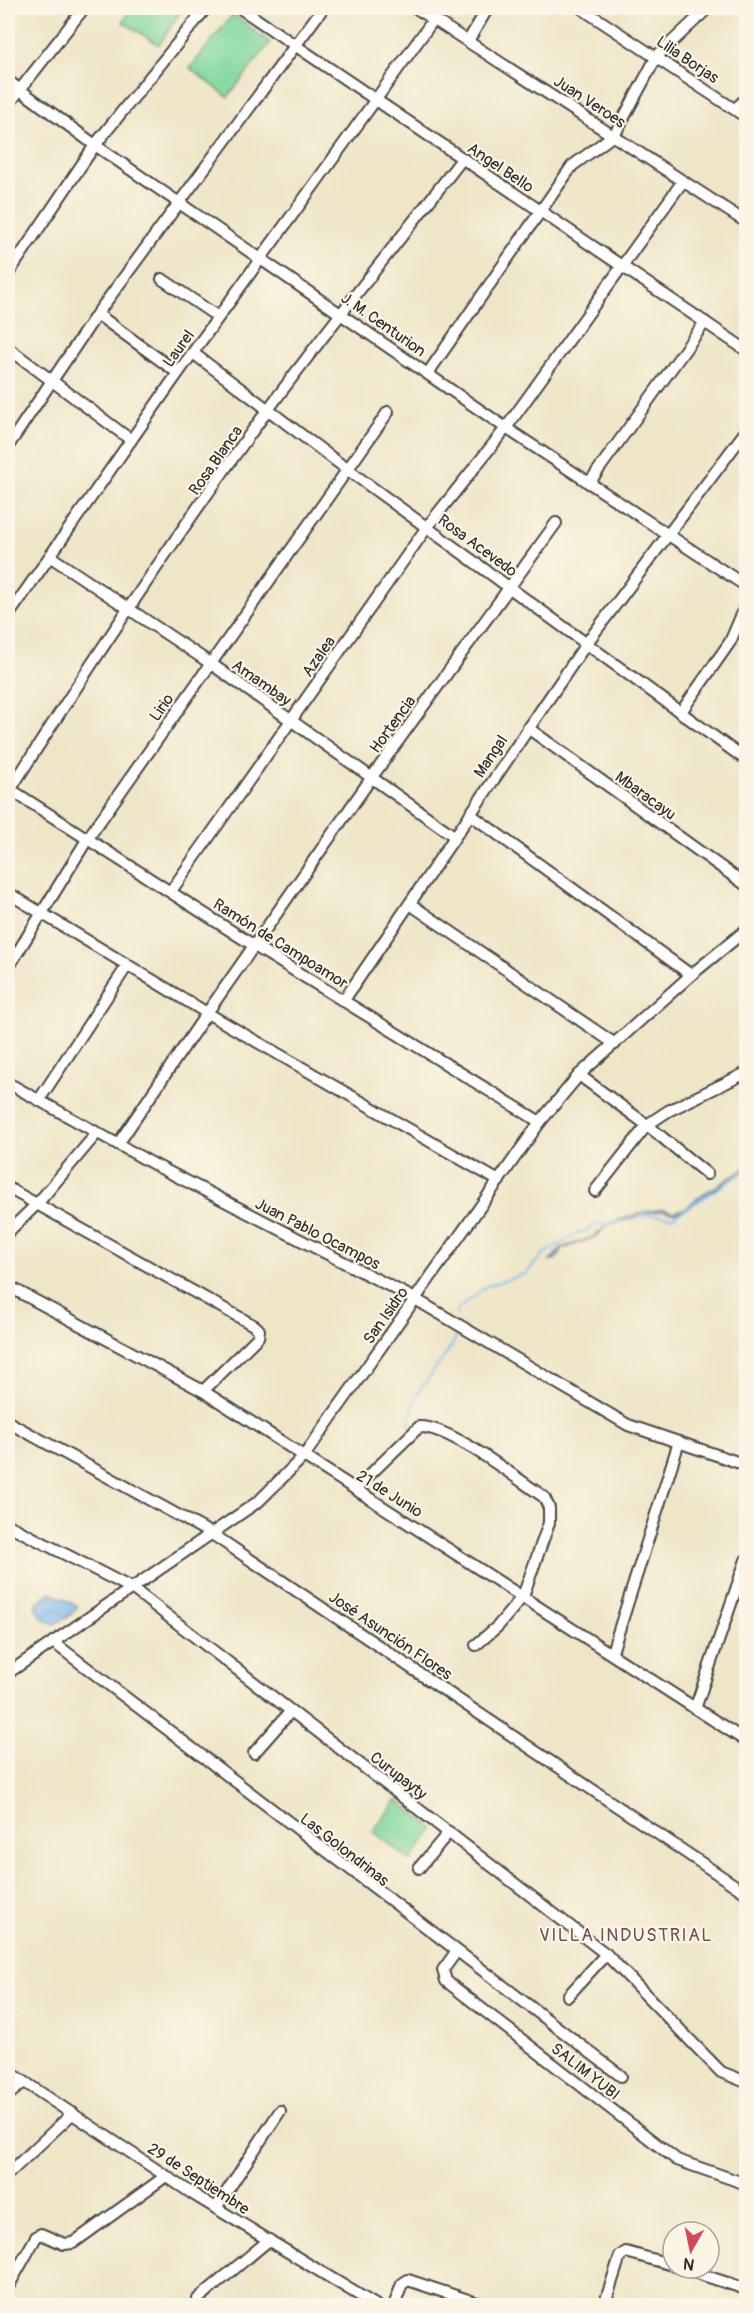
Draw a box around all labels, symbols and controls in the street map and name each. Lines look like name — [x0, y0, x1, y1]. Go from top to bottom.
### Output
street label: Lilia Borjas — [652, 32, 722, 88]
street label: Juan Veroes — [550, 71, 629, 132]
street label: Angel Bello — [463, 138, 538, 198]
street label: J. M. Centurion — [337, 288, 430, 361]
street label: Laurel — [159, 326, 199, 371]
street label: Rosa Blanca — [185, 422, 247, 499]
street label: Rosa Acevedo — [434, 510, 521, 582]
street label: Azalea — [298, 632, 340, 681]
street label: Amambay — [228, 655, 295, 711]
street label: Lirio — [145, 690, 179, 725]
street label: Hortencia — [365, 692, 420, 757]
street label: Mangal — [469, 732, 512, 782]
street label: Mbaracayu — [611, 767, 680, 825]
street label: Ramón de Campoamor — [209, 894, 352, 994]
street label: Juan Pablo Ocampos — [252, 1194, 383, 1274]
street label: San Isidro — [359, 1283, 413, 1348]
street label: 21 de Junio — [353, 1466, 427, 1522]
street label: José Asunción Flores — [325, 1587, 456, 1685]
street label: Curupayty — [366, 1747, 431, 1804]
street label: Las Golondrinas — [296, 1809, 393, 1891]
district label: VILLA INDUSTRIAL — [539, 1924, 713, 1947]
street label: SALIM YUBI — [547, 2039, 624, 2105]
street label: 29 de Septiembre — [144, 2139, 253, 2219]
north arrow — [661, 2220, 721, 2280]
text: N — [682, 2253, 696, 2275]

